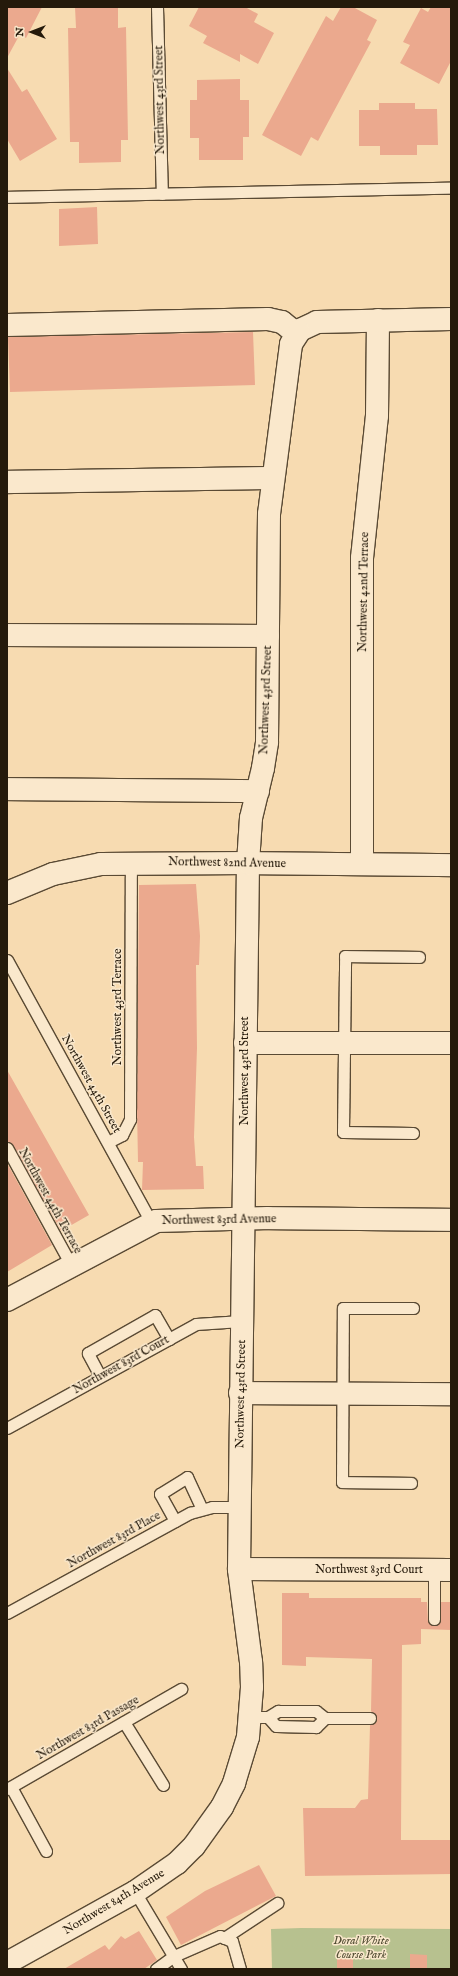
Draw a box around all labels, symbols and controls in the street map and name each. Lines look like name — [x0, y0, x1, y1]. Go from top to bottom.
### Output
north arrow — [12, 12, 52, 52]
text: N — [13, 27, 27, 37]
street label: Northwest 43rd Street — [152, 45, 168, 155]
street label: Northwest 42nd Terrace — [356, 532, 372, 652]
street label: Northwest 43rd Street — [257, 645, 275, 755]
street label: Northwest 82nd Avenue — [168, 855, 286, 871]
street label: Northwest 43rd Terrace — [111, 948, 125, 1066]
street label: Northwest 43rd Street — [238, 1016, 252, 1126]
street label: Northwest 44th Street — [58, 1032, 124, 1136]
street label: Northwest 44th Terrace — [15, 1146, 85, 1256]
street label: Northwest 83rd Avenue — [161, 1212, 277, 1228]
street label: Northwest 83rd Court — [70, 1333, 172, 1397]
street label: Northwest 43rd Street — [233, 1339, 249, 1449]
street label: Northwest 83rd Place — [65, 1508, 163, 1572]
street label: Northwest 83rd Court — [315, 1563, 423, 1577]
street label: Northwest 83rd Passage — [34, 1693, 142, 1763]
street label: Northwest 84th Avenue — [61, 1866, 167, 1938]
park label: Doral White Course Park — [333, 1934, 389, 1962]

